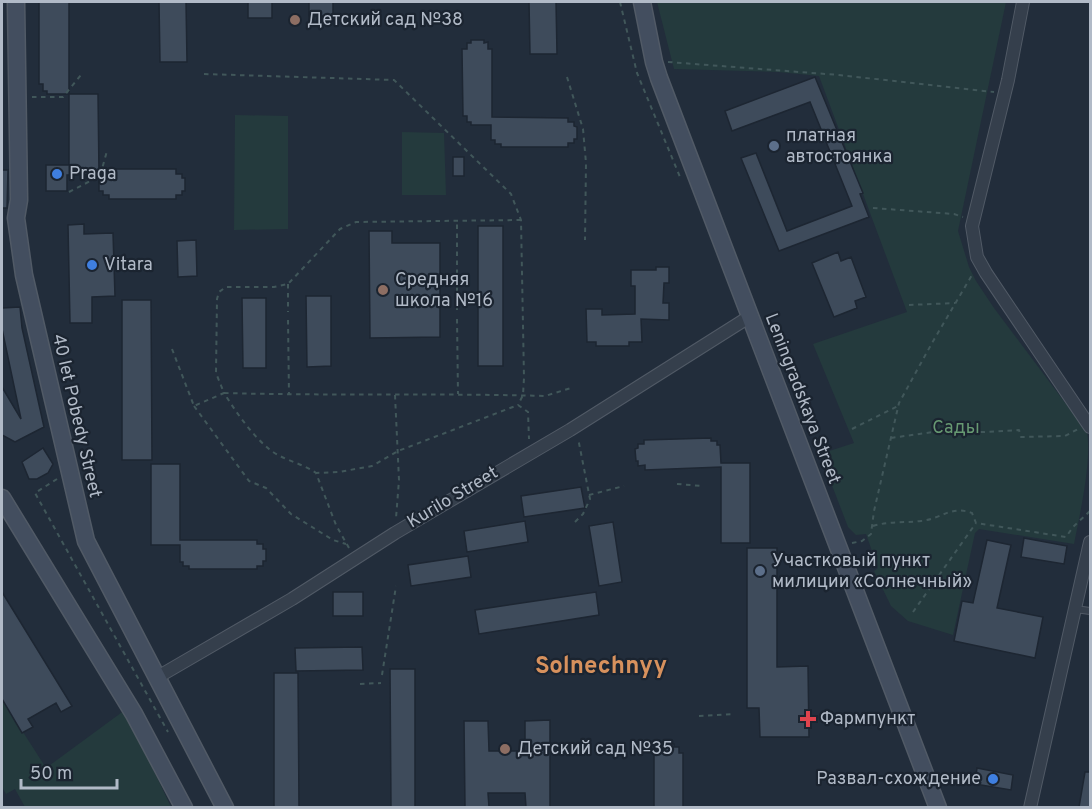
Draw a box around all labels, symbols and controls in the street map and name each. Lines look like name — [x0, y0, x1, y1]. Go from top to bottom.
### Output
place label: Детский сад №38 — [307, 9, 463, 32]
marker: Детский сад №38 — [288, 13, 302, 27]
place label: платная автостоянка — [786, 125, 892, 169]
marker: платная автостоянка — [767, 139, 781, 153]
place label: Praga — [69, 163, 116, 186]
marker: Praga — [50, 167, 64, 181]
place label: Vitara — [104, 254, 153, 277]
marker: Vitara — [85, 258, 99, 272]
place label: Средняя школа №16 — [395, 269, 493, 313]
marker: Средняя школа №16 — [376, 283, 390, 297]
street label: Leningradskaya Street — [759, 310, 845, 488]
street label: 40 let Pobedy Street — [46, 332, 106, 500]
park label: Сады — [932, 417, 980, 440]
street label: Kurilo Street — [403, 462, 503, 534]
place label: Участковый пункт милиции «Солнечный» — [772, 550, 972, 594]
marker: Участковый пункт милиции «Солнечный» — [753, 564, 767, 578]
district label: Solnechnyy — [535, 652, 667, 682]
place label: Фармпункт — [820, 708, 915, 731]
marker: Фармпункт — [801, 712, 815, 726]
place label: Детский сад №35 — [517, 738, 673, 761]
marker: Детский сад №35 — [498, 742, 512, 756]
scale bar — [21, 752, 117, 790]
text: 50 m — [30, 763, 72, 786]
place label: Развал-схождение — [816, 768, 981, 791]
marker: Развал-схождение — [986, 772, 1000, 786]

